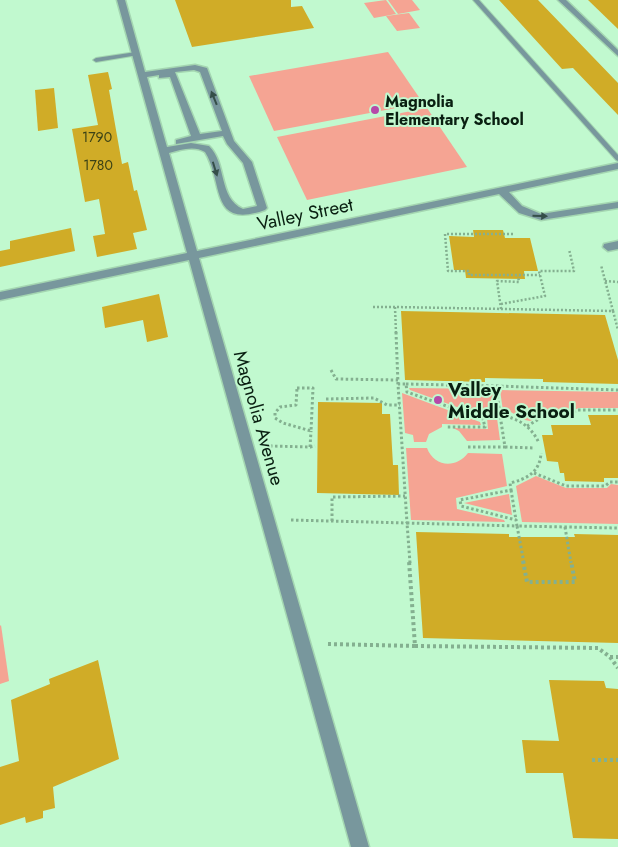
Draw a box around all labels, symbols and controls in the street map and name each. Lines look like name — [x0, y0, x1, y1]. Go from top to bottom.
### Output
one-way arrow — [210, 90, 218, 105]
place label: Magnolia Elementary School — [385, 90, 524, 131]
marker: Magnolia Elementary School — [369, 104, 381, 116]
house number: 1790 — [82, 127, 112, 147]
house number: 1780 — [83, 155, 113, 175]
one-way arrow — [212, 161, 220, 176]
street label: Valley Street — [255, 191, 356, 237]
one-way arrow — [533, 212, 549, 220]
street label: Magnolia Avenue — [227, 347, 291, 489]
place label: Valley Middle School — [447, 376, 575, 425]
marker: Valley Middle School — [432, 394, 444, 406]

